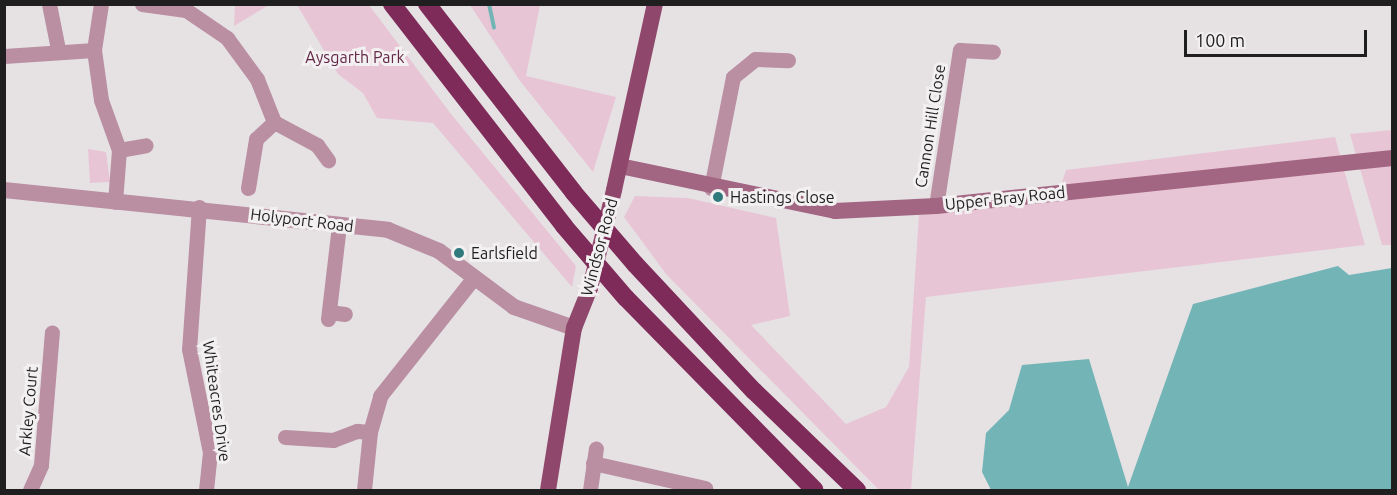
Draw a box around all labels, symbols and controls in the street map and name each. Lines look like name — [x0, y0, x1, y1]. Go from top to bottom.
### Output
scale bar — [1187, 18, 1370, 56]
text: 100 m — [1195, 30, 1245, 50]
park label: Aysgarth Park — [305, 47, 405, 67]
street label: Cannon Hill Close — [911, 63, 949, 189]
street label: Upper Bray Road — [944, 182, 1066, 214]
place label: Hastings Close — [730, 187, 835, 207]
marker: Hastings Close — [711, 190, 725, 204]
street label: Windsor Road — [577, 196, 621, 298]
street label: Holyport Road — [249, 204, 355, 236]
place label: Earlsfield — [471, 243, 538, 263]
marker: Earlsfield — [452, 246, 466, 260]
street label: Whiteacres Drive — [199, 339, 235, 463]
street label: Arkley Court — [15, 366, 41, 456]

